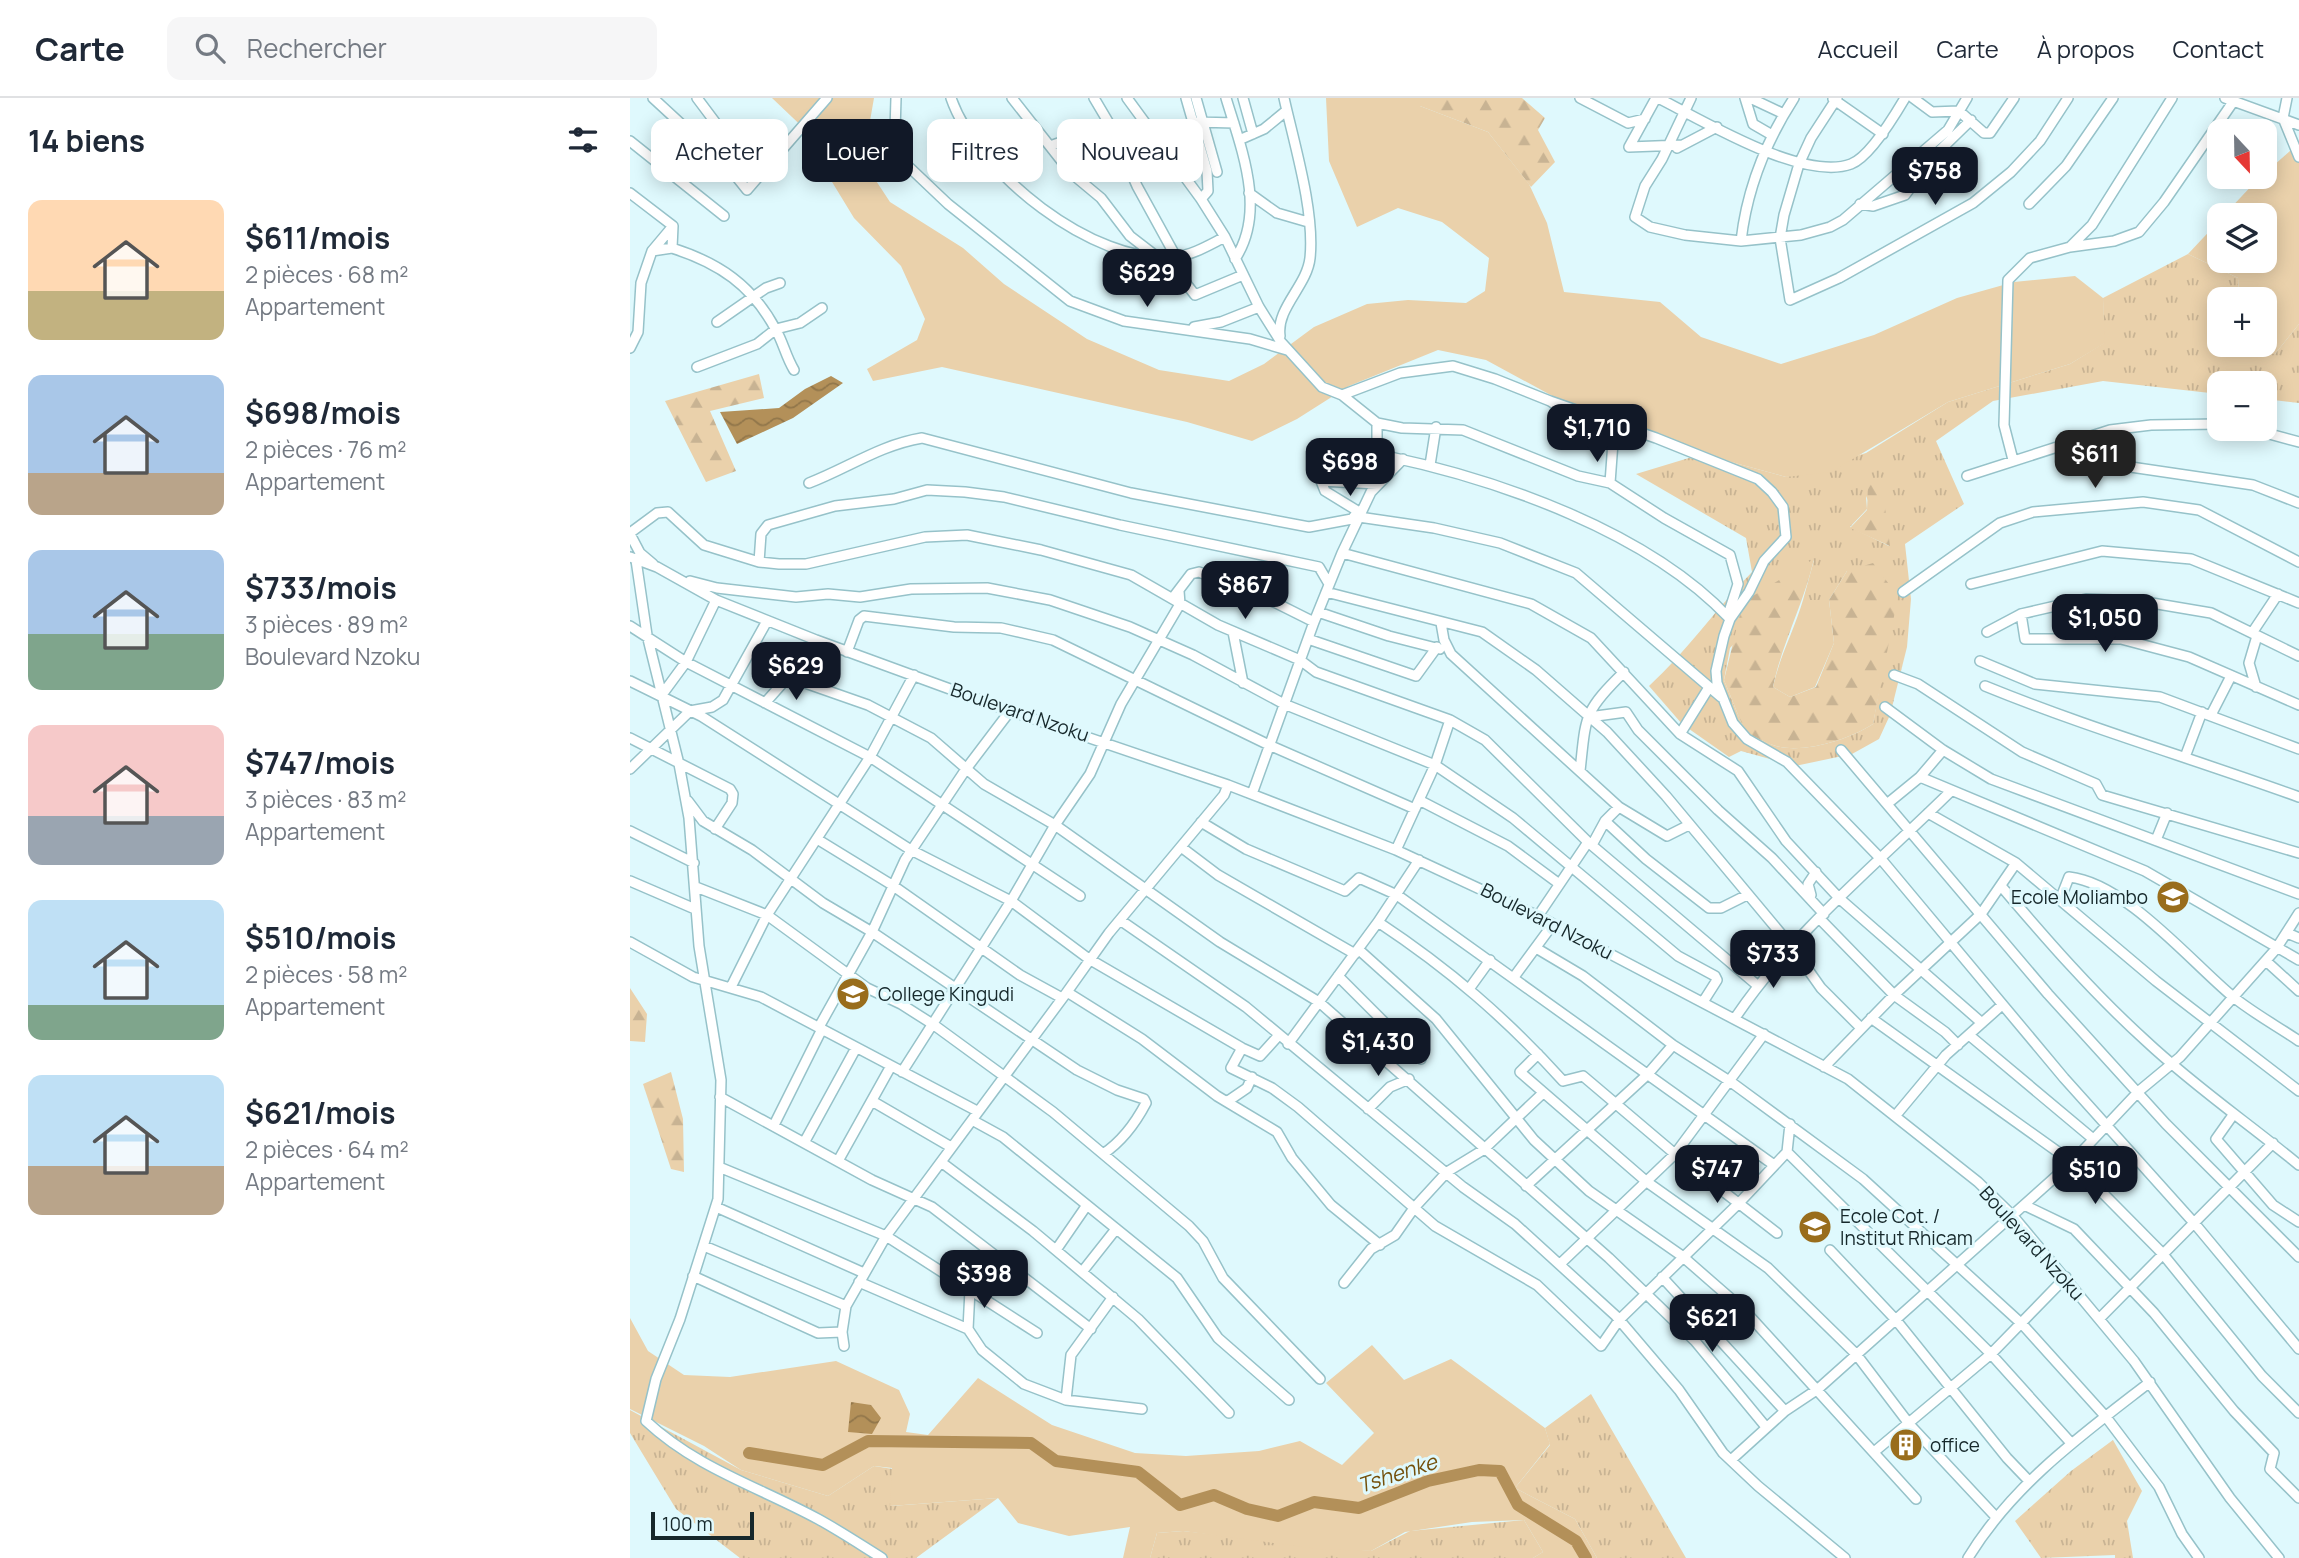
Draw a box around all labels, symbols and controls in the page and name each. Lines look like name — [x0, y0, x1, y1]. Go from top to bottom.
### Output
search box — [167, 17, 657, 80]
text: Carte — [35, 26, 125, 71]
icon: search — [191, 29, 229, 67]
text: Rechercher — [247, 30, 387, 66]
text: Accueil — [1818, 32, 1898, 65]
text: Carte — [1936, 32, 1999, 65]
text: À propos — [2037, 32, 2135, 65]
text: Contact — [2173, 32, 2264, 65]
chip: Acheter — [651, 119, 788, 182]
chip: Louer — [802, 119, 913, 182]
chip: Filtres — [927, 119, 1043, 182]
chip: Nouveau — [1057, 119, 1203, 182]
north arrow — [2207, 119, 2277, 189]
map controls — [2207, 119, 2277, 441]
text: 14 biens — [28, 120, 145, 161]
icon: filters — [564, 121, 602, 159]
pin: $758 — [1894, 148, 1976, 207]
text: $758 — [1908, 154, 1962, 186]
button: layers — [2207, 203, 2277, 273]
text: $611/mois — [245, 217, 390, 258]
icon: home — [84, 228, 168, 312]
pin: $629 — [1106, 250, 1188, 309]
text: $629 — [1119, 256, 1175, 288]
text: 2 pièces · 68 m² — [245, 258, 408, 290]
button: + — [2207, 287, 2277, 357]
text: Appartement — [245, 290, 385, 322]
button: − — [2207, 371, 2277, 441]
text: $698/mois — [245, 392, 401, 433]
icon: home — [84, 403, 168, 487]
pin: $1,710 — [1540, 404, 1654, 464]
text: $1,710 — [1563, 411, 1631, 443]
pin: $611 — [2054, 430, 2136, 490]
text: 2 pièces · 76 m² — [245, 433, 407, 465]
text: $611 — [2071, 437, 2119, 469]
pin: $698 — [1309, 438, 1391, 498]
text: $698 — [1322, 445, 1378, 477]
text: Appartement — [245, 465, 385, 497]
pin: $867 — [1204, 561, 1286, 621]
text: $733/mois — [245, 567, 397, 608]
text: $867 — [1217, 568, 1273, 600]
icon: home — [84, 578, 168, 662]
pin: $1,050 — [2048, 594, 2162, 654]
text: $1,050 — [2068, 601, 2142, 633]
text: 3 pièces · 89 m² — [245, 608, 408, 640]
text: Boulevard Nzoku — [245, 640, 420, 672]
pin: $629 — [755, 642, 837, 702]
text: $629 — [768, 649, 824, 681]
street label: Boulevard Nzoku — [947, 676, 1093, 748]
text: $747/mois — [245, 742, 395, 783]
icon: home — [84, 753, 168, 837]
text: 3 pièces · 83 m² — [245, 783, 406, 815]
text: Appartement — [245, 815, 385, 847]
street label: Boulevard Nzoku — [1477, 877, 1617, 965]
school or university icon: Ecole Moliambo — [2154, 878, 2192, 916]
place label: Ecole Moliambo — [2011, 884, 2148, 910]
text: $510/mois — [245, 917, 396, 958]
icon: home — [84, 928, 168, 1012]
pin: $733 — [1732, 930, 1814, 990]
text: $733 — [1746, 937, 1800, 969]
text: 2 pièces · 58 m² — [245, 958, 407, 990]
school or university icon: College Kingudi — [834, 975, 872, 1013]
place label: College Kingudi — [878, 981, 1014, 1007]
text: Appartement — [245, 990, 385, 1022]
pin: $1,430 — [1321, 1018, 1435, 1078]
text: $1,430 — [1341, 1025, 1415, 1057]
text: $621/mois — [245, 1092, 396, 1133]
icon: home — [84, 1103, 168, 1187]
text: 2 pièces · 64 m² — [245, 1133, 409, 1165]
pin: $747 — [1676, 1146, 1758, 1205]
pin: $510 — [2054, 1146, 2136, 1206]
text: $747 — [1691, 1152, 1743, 1184]
text: $510 — [2068, 1153, 2122, 1185]
text: Appartement — [245, 1165, 385, 1197]
street label: Boulevard Nzoku — [1974, 1180, 2090, 1306]
place label: Ecole Cot. / Institut Rhicam — [1840, 1203, 1973, 1251]
school or university icon: Ecole Cot. / Institut Rhicam — [1796, 1208, 1834, 1246]
pin: $398 — [943, 1250, 1025, 1310]
text: $398 — [956, 1257, 1012, 1289]
pin: $621 — [1671, 1294, 1753, 1354]
text: $621 — [1686, 1301, 1738, 1333]
building icon: office — [1887, 1426, 1925, 1464]
place label: office — [1930, 1432, 1980, 1458]
water label: Tshenke — [1354, 1447, 1442, 1499]
scale bar — [651, 1509, 754, 1541]
text: 100 m — [662, 1511, 713, 1537]

